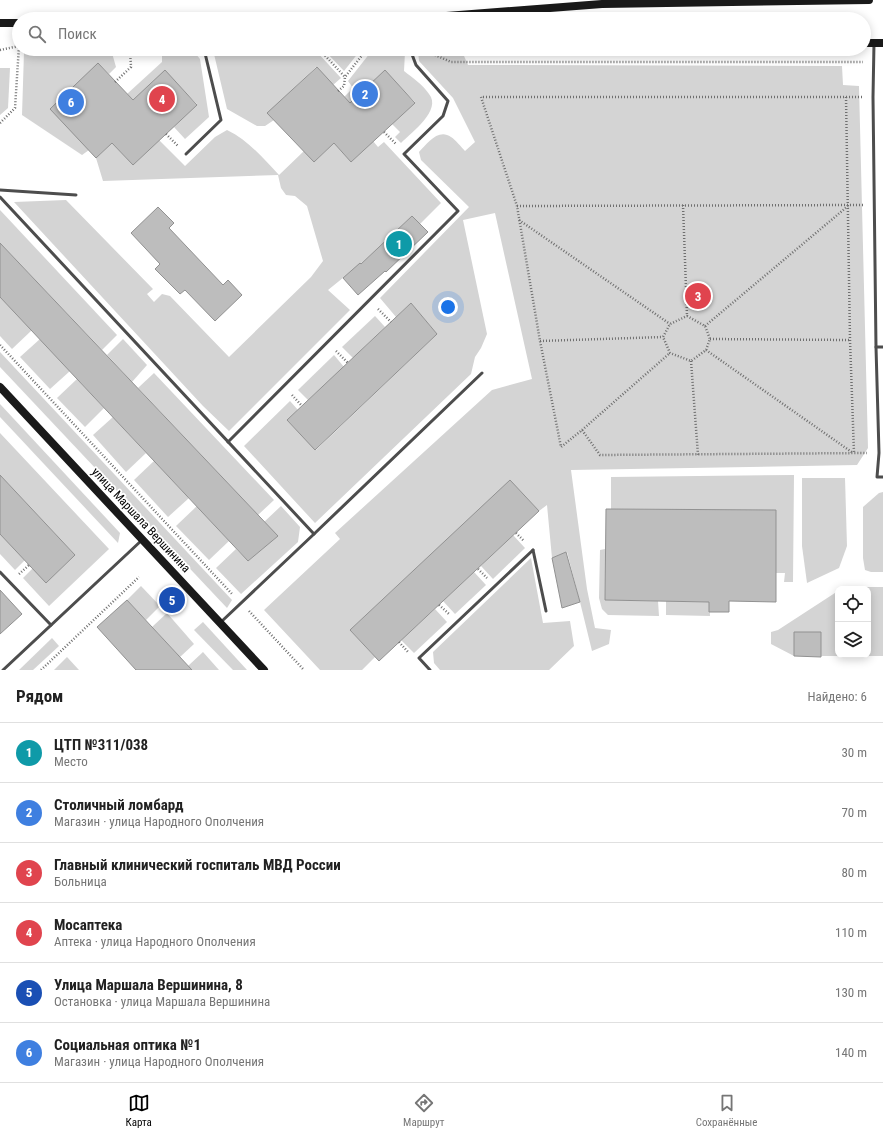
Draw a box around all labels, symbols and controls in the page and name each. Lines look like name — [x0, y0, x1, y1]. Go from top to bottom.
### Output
search box — [12, 12, 871, 56]
icon: search — [26, 23, 48, 45]
text: Поиск — [58, 25, 97, 43]
pin: 2 — [352, 79, 378, 109]
pin: 4 — [149, 84, 175, 114]
pin: 6 — [58, 87, 84, 117]
pin: 1 — [386, 229, 412, 259]
pin: 3 — [685, 281, 711, 311]
your location — [438, 297, 458, 317]
street label: улица Маршала Вершинина — [89, 465, 193, 575]
pin: 5 — [159, 585, 185, 615]
map controls — [835, 586, 871, 658]
button: locate — [835, 586, 871, 622]
button: layers — [835, 622, 871, 658]
text: Рядом — [16, 686, 63, 706]
text: Найдено: 6 — [807, 689, 867, 704]
text: ЦТП №311/038 — [54, 736, 148, 754]
text: 1 — [26, 745, 32, 760]
text: 30 m — [841, 745, 867, 760]
text: Место — [54, 754, 88, 769]
text: Столичный ломбард — [54, 796, 184, 814]
text: 2 — [26, 805, 32, 820]
text: 70 m — [841, 805, 867, 820]
text: Магазин · улица Народного Ополчения — [54, 814, 264, 829]
text: Главный клинический госпиталь МВД России — [54, 856, 341, 874]
text: 3 — [26, 865, 32, 880]
text: 80 m — [841, 865, 867, 880]
text: Больница — [54, 874, 107, 889]
text: Мосаптека — [54, 916, 122, 934]
text: 4 — [26, 925, 32, 940]
text: 110 m — [835, 925, 867, 940]
text: Аптека · улица Народного Ополчения — [54, 934, 256, 949]
text: Улица Маршала Вершинина, 8 — [54, 976, 243, 994]
text: 5 — [26, 985, 32, 1000]
text: 130 m — [835, 985, 867, 1000]
text: Остановка · улица Маршала Вершинина — [54, 994, 270, 1009]
text: Социальная оптика №1 — [54, 1036, 201, 1054]
text: 6 — [26, 1045, 32, 1060]
text: 140 m — [835, 1045, 867, 1060]
text: Магазин · улица Народного Ополчения — [54, 1054, 264, 1069]
tab: Карта — [126, 1092, 152, 1129]
tab: Маршрут — [403, 1092, 444, 1129]
tab: Сохранённые — [696, 1092, 757, 1129]

